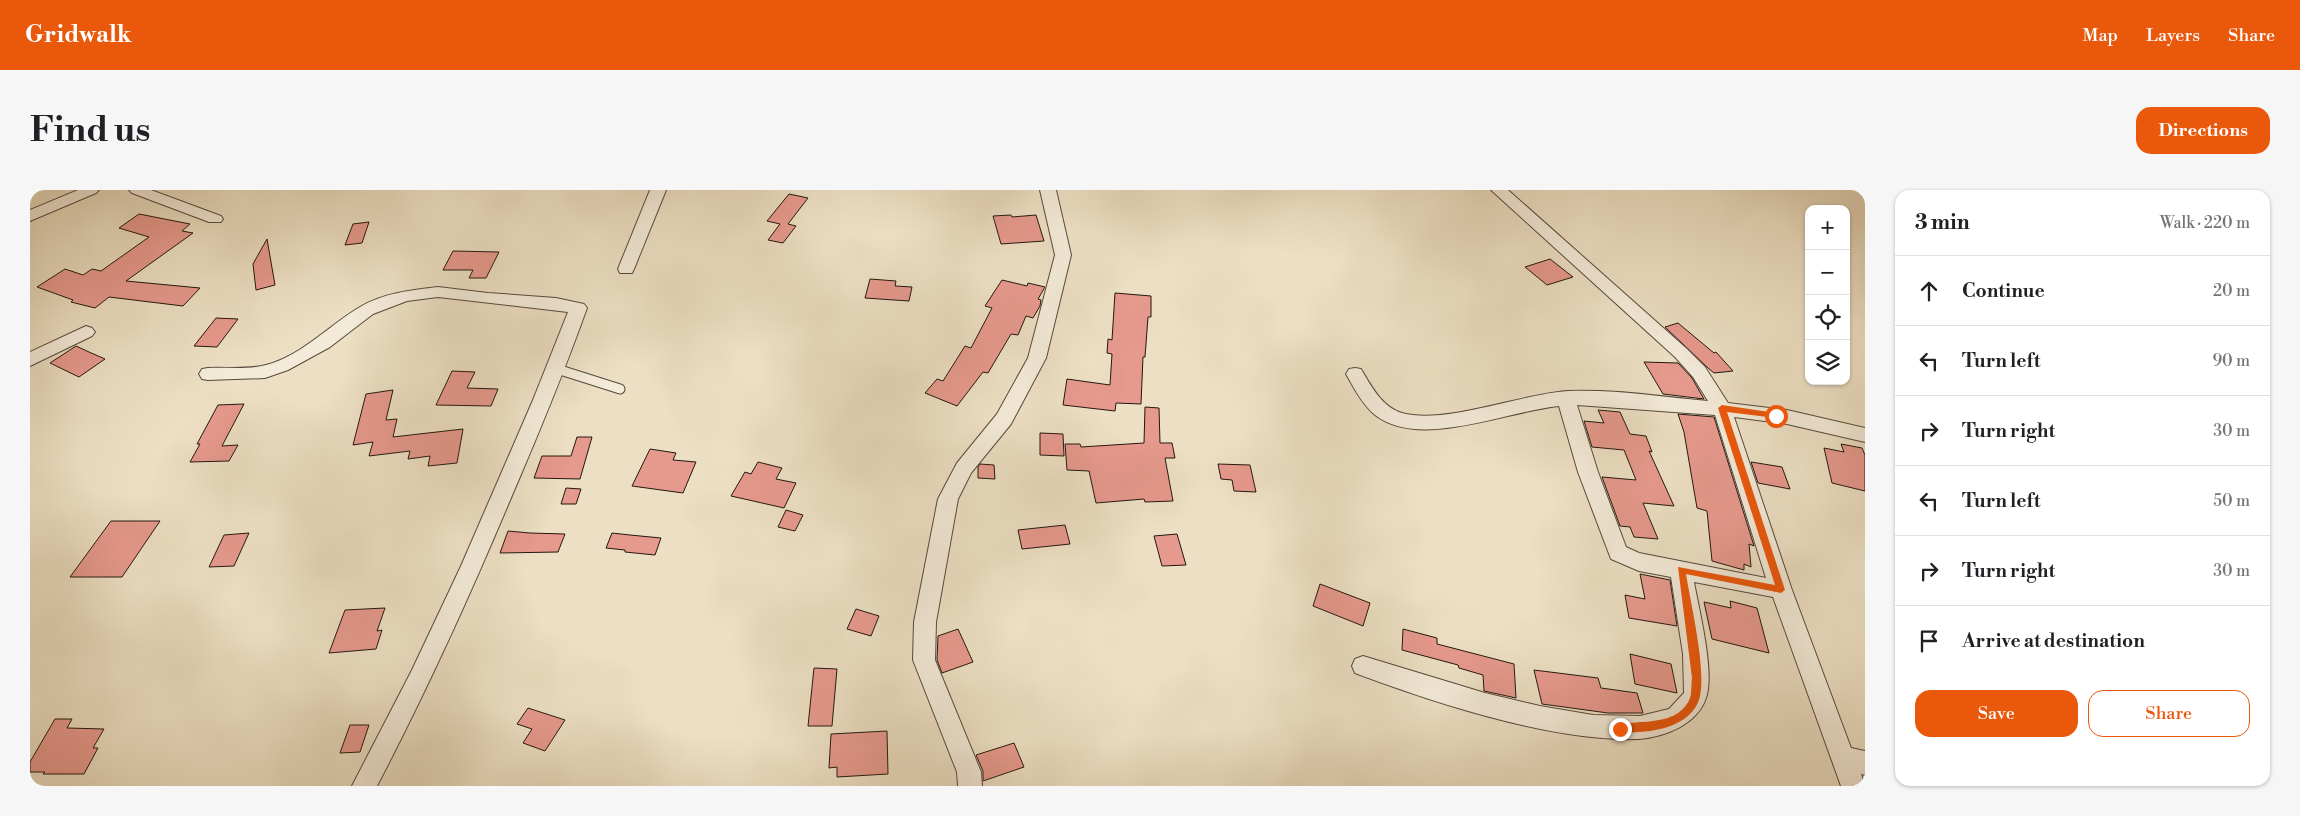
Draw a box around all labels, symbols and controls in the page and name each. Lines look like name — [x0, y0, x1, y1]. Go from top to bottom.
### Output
text: Gridwalk — [25, 20, 132, 50]
text: Map — [2083, 24, 2118, 47]
text: Layers — [2146, 24, 2200, 47]
text: Share — [2228, 24, 2275, 47]
button: Directions — [2136, 107, 2270, 154]
text: Find us — [30, 109, 150, 152]
map controls — [1805, 205, 1850, 385]
button: + — [1805, 205, 1850, 250]
text: 3 min — [1915, 210, 1970, 236]
text: Walk · 220 m — [2160, 213, 2250, 233]
button: − — [1805, 250, 1850, 295]
icon: ahead — [1915, 277, 1943, 305]
text: Continue — [1962, 279, 2045, 303]
text: 20 m — [2213, 281, 2250, 301]
button: locate — [1805, 295, 1850, 340]
button: layers — [1805, 340, 1850, 385]
icon: left — [1915, 347, 1943, 375]
text: Turn left — [1962, 349, 2041, 373]
text: 90 m — [2212, 351, 2250, 371]
route start — [1765, 405, 1788, 428]
icon: right — [1915, 417, 1943, 445]
text: Turn right — [1962, 419, 2055, 443]
text: 30 m — [2213, 421, 2250, 441]
icon: left — [1915, 487, 1943, 515]
text: Turn left — [1962, 489, 2041, 513]
text: 50 m — [2213, 491, 2250, 511]
icon: right — [1915, 557, 1943, 585]
text: Turn right — [1962, 559, 2055, 583]
text: 30 m — [2213, 561, 2250, 581]
icon: arrive — [1915, 627, 1943, 655]
text: Arrive at destination — [1962, 629, 2145, 653]
button: Save — [1915, 690, 2078, 737]
button: Share — [2088, 690, 2250, 737]
route end — [1609, 718, 1632, 741]

